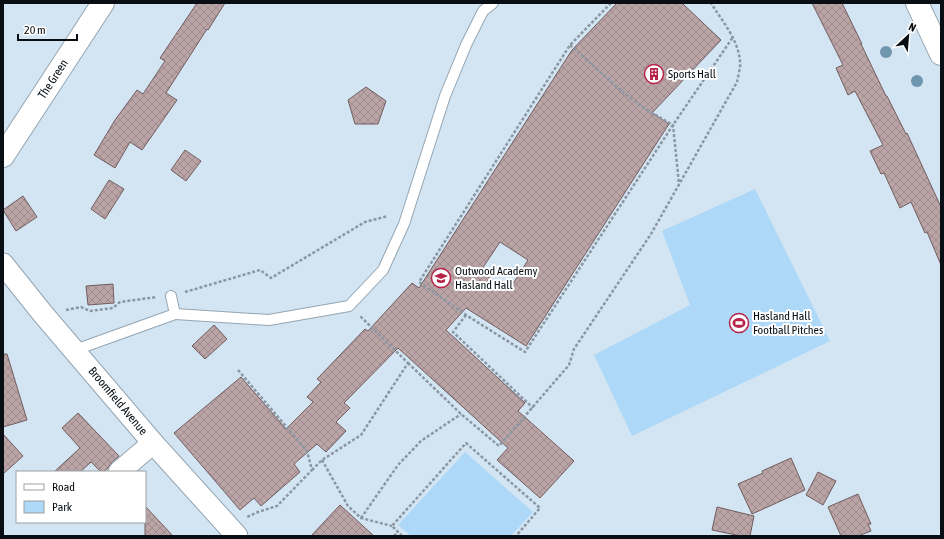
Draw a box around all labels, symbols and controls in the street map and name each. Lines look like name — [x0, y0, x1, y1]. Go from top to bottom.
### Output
scale bar — [18, 16, 77, 42]
north arrow — [888, 16, 928, 56]
text: N — [907, 20, 918, 34]
text: 20 m — [24, 23, 46, 37]
street label: The Green — [35, 57, 71, 101]
building icon: Sports Hall — [643, 63, 665, 85]
place label: Sports Hall — [668, 67, 717, 81]
place label: Outwood Academy Hasland Hall — [455, 264, 538, 292]
school or university icon: Outwood Academy Hasland Hall — [430, 267, 452, 289]
place label: Hasland Hall Football Pitches — [753, 309, 823, 337]
sports icon: Hasland Hall Football Pitches — [728, 312, 750, 334]
street label: Broomfield Avenue — [86, 364, 150, 438]
legend — [16, 471, 146, 523]
text: Road — [52, 480, 75, 494]
text: Park — [52, 500, 73, 514]

